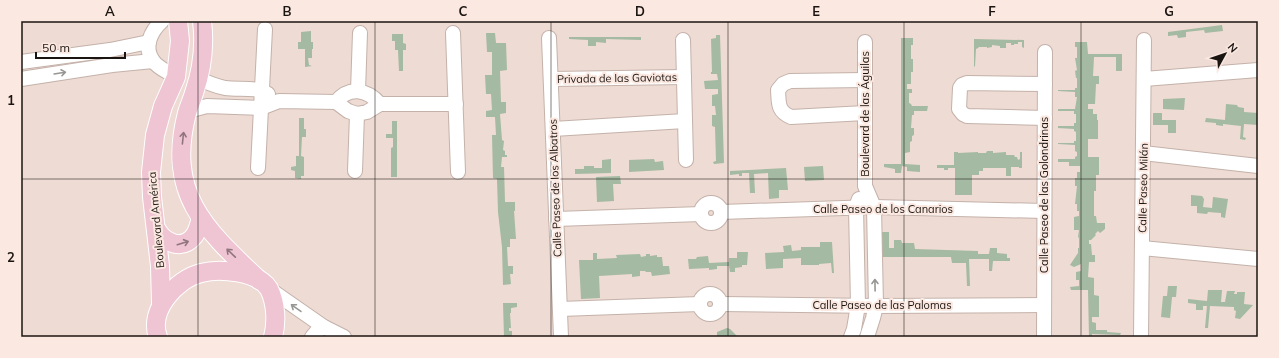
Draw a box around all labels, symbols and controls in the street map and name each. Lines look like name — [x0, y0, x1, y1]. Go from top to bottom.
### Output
text: A — [105, 3, 115, 19]
text: B — [283, 3, 292, 19]
text: C — [459, 3, 468, 19]
text: D — [635, 3, 645, 19]
text: E — [812, 3, 820, 19]
text: F — [988, 3, 996, 19]
text: G — [1164, 3, 1174, 19]
scale bar — [36, 34, 125, 60]
north arrow — [1205, 34, 1245, 74]
text: 50 m — [42, 40, 70, 55]
text: N — [1225, 40, 1241, 55]
street label: Boulevard de las Águilas — [858, 51, 872, 177]
one-way arrow — [53, 69, 66, 77]
street label: Privada de las Gaviotas — [557, 70, 677, 86]
text: 1 — [7, 92, 15, 108]
street label: Calle Paseo de las Golondrinas — [1037, 117, 1051, 273]
street label: Calle Paseo de los Albatros — [546, 119, 564, 257]
one-way arrow — [179, 132, 186, 145]
street label: Calle Paseo Milán — [1135, 143, 1151, 233]
street label: Boulevard América — [145, 171, 167, 269]
street label: Calle Paseo de los Canarios — [813, 202, 953, 216]
one-way arrow — [177, 239, 190, 246]
one-way arrow — [226, 248, 236, 258]
text: 2 — [7, 249, 15, 265]
one-way arrow — [871, 279, 879, 292]
street label: Calle Paseo de las Palomas — [812, 298, 952, 312]
one-way arrow — [291, 304, 302, 312]

